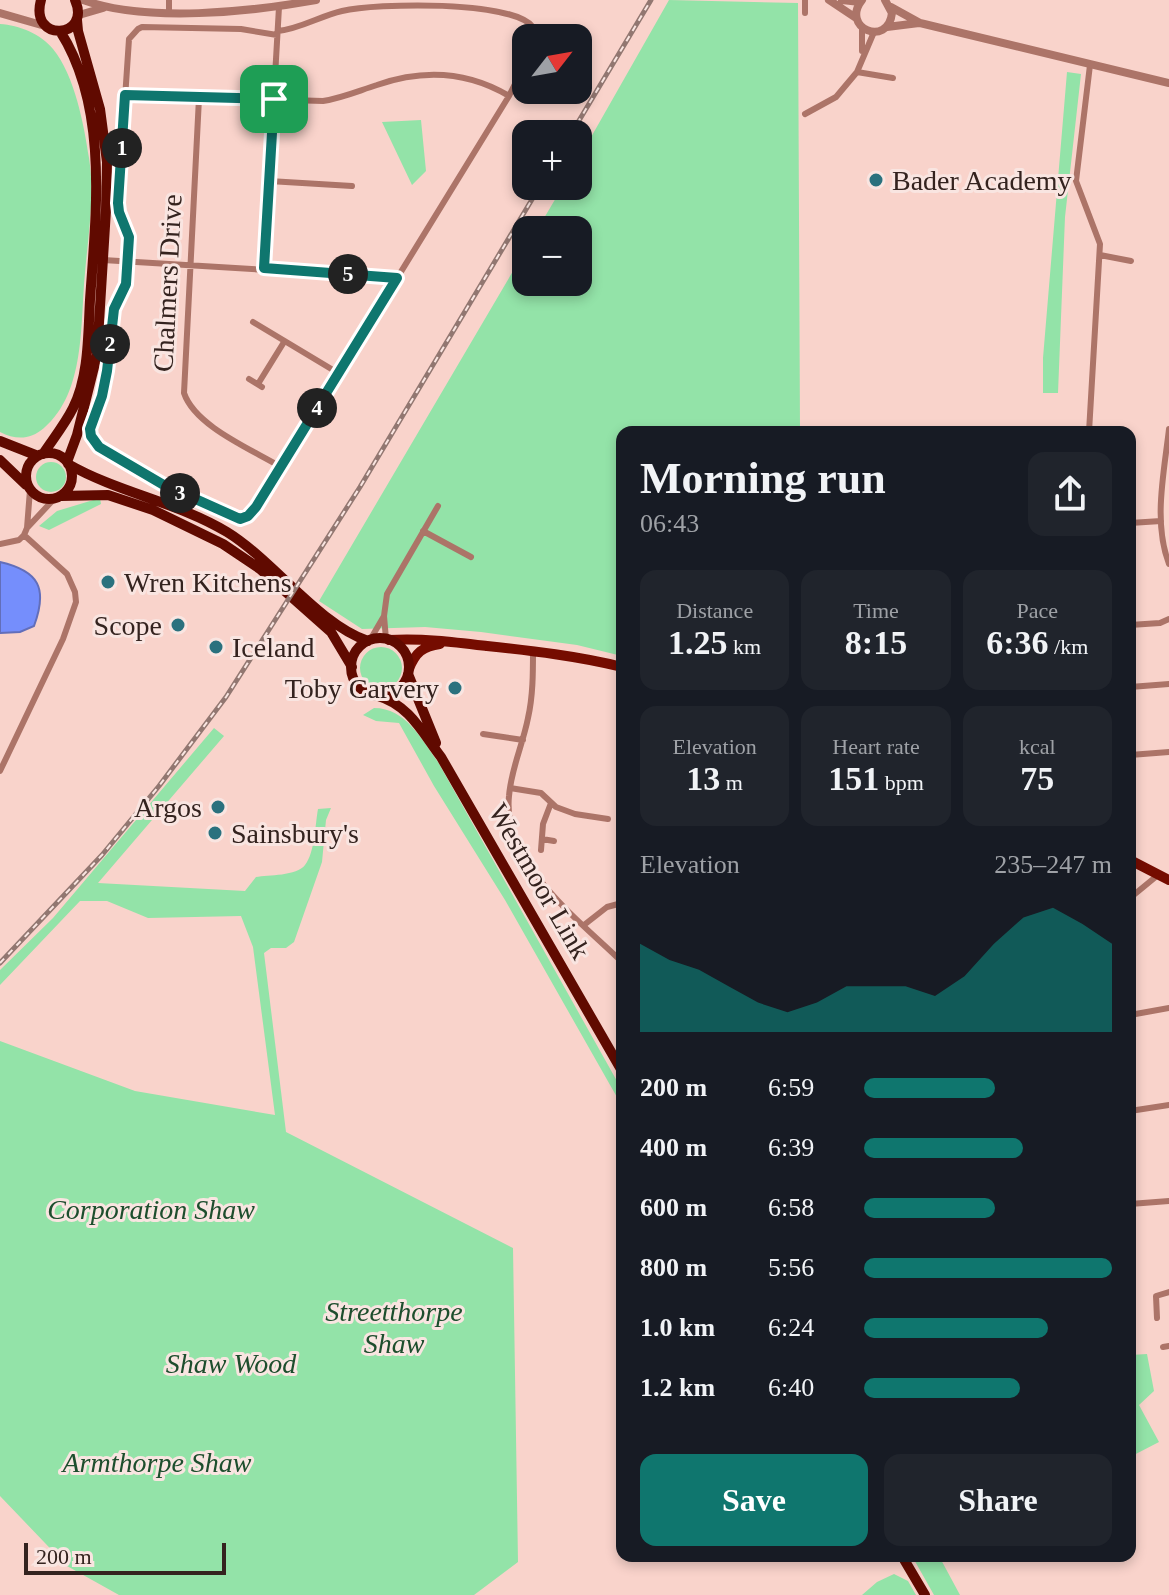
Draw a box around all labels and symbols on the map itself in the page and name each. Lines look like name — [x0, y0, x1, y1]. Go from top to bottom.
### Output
north arrow — [512, 24, 592, 104]
pin — [240, 65, 308, 133]
pin: 1 — [102, 128, 142, 168]
place label: Bader Academy — [892, 165, 1072, 196]
marker: Bader Academy — [867, 171, 885, 189]
street label: Chalmers Drive — [147, 193, 188, 373]
pin: 5 — [328, 254, 368, 294]
pin: 2 — [90, 324, 130, 364]
pin: 4 — [297, 388, 337, 428]
pin: 3 — [160, 473, 200, 513]
place label: Wren Kitchens — [124, 567, 292, 598]
marker: Wren Kitchens — [99, 573, 117, 591]
place label: Scope — [94, 610, 162, 641]
marker: Scope — [169, 616, 187, 634]
place label: Iceland — [232, 632, 314, 663]
marker: Iceland — [207, 638, 225, 656]
place label: Toby Carvery — [285, 673, 439, 704]
marker: Toby Carvery — [446, 679, 464, 697]
place label: Argos — [134, 792, 202, 823]
marker: Argos — [209, 798, 227, 816]
street label: Westmoor Link — [483, 798, 597, 964]
place label: Sainsbury's — [231, 818, 359, 849]
marker: Sainsbury's — [206, 824, 224, 842]
park label: Corporation Shaw — [47, 1194, 255, 1225]
park label: Streetthorpe Shaw — [325, 1296, 463, 1359]
park label: Shaw Wood — [166, 1348, 297, 1379]
park label: Armthorpe Shaw — [61, 1447, 252, 1478]
scale bar — [24, 1539, 226, 1575]

